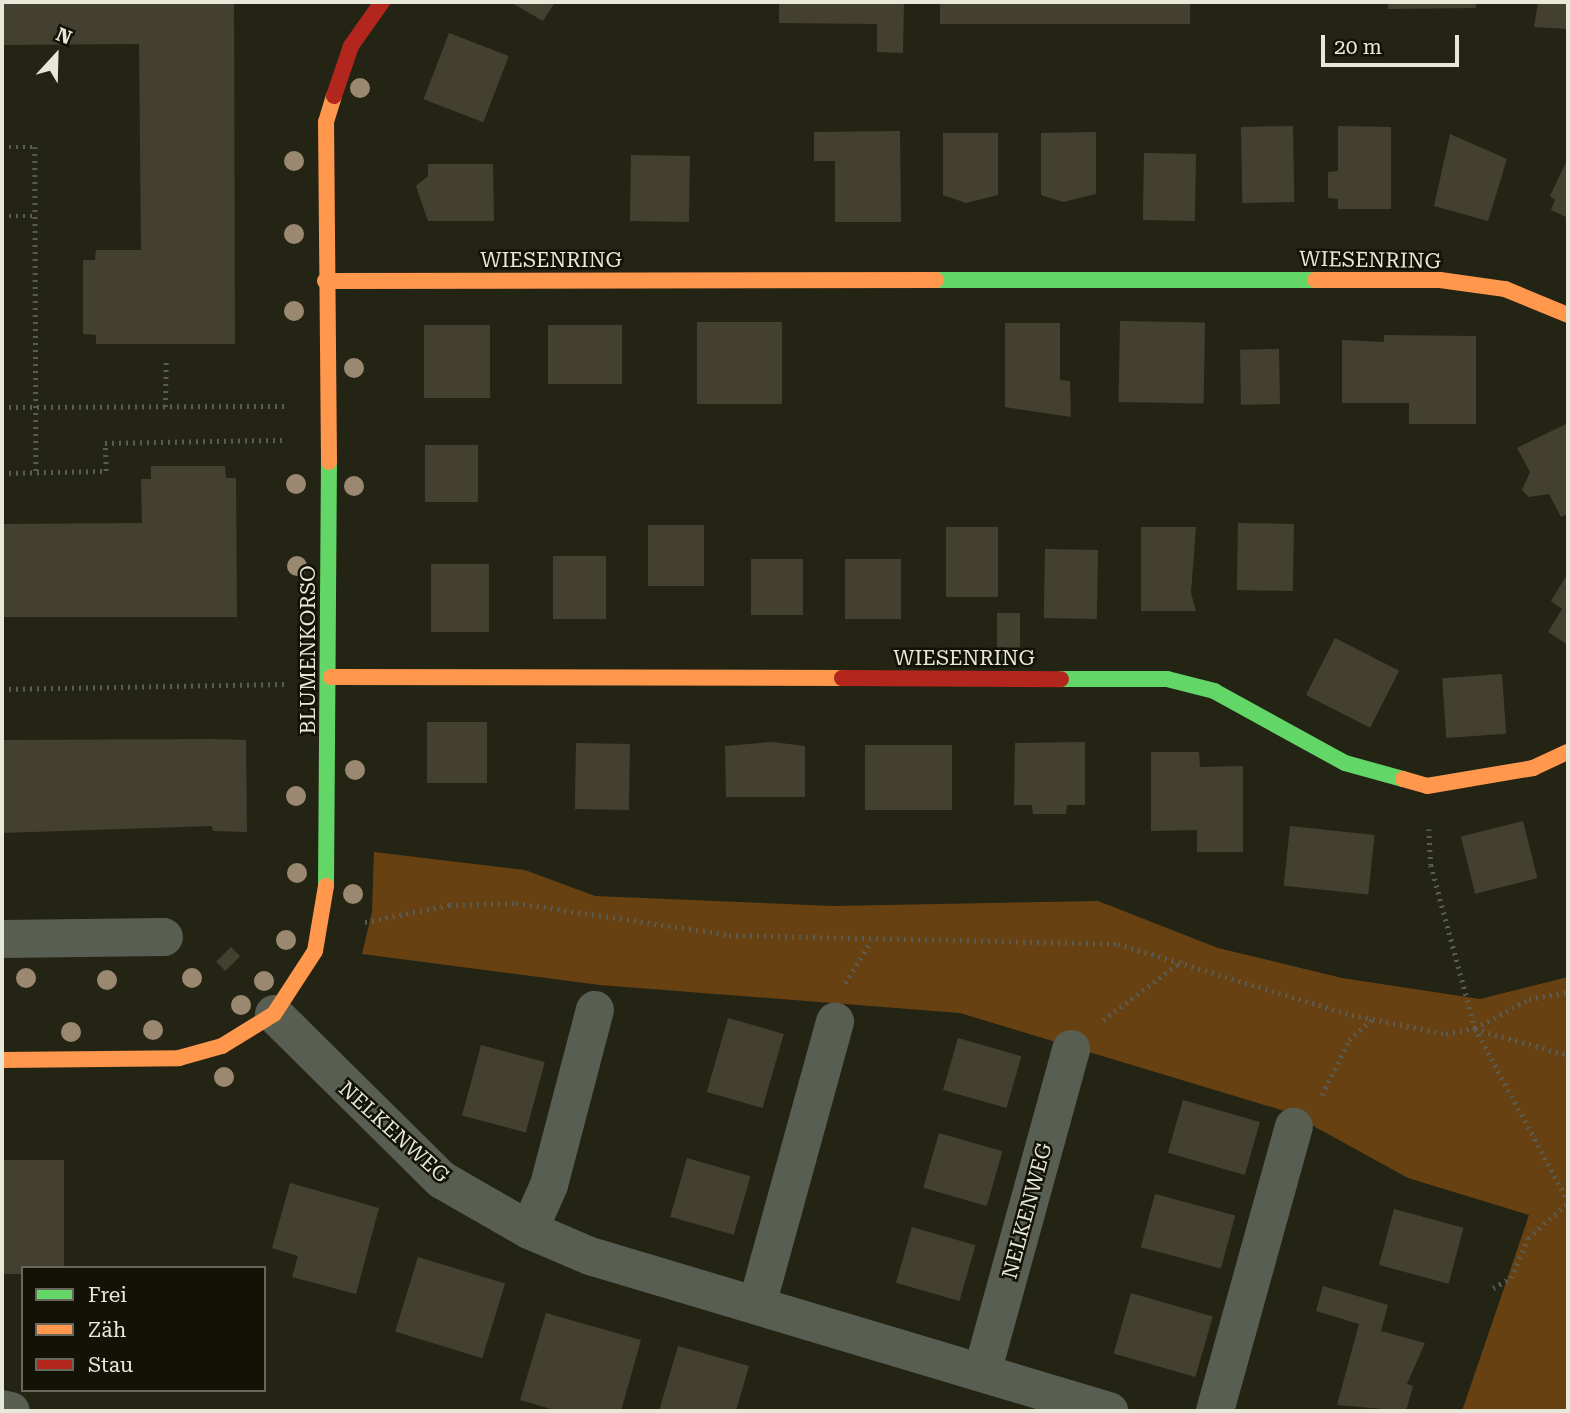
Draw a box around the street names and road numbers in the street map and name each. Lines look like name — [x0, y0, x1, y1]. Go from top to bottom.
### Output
street label: WIESENRING — [1299, 246, 1441, 274]
street label: WIESENRING — [480, 247, 622, 273]
street label: BLUMENKORSO — [295, 565, 321, 735]
street label: WIESENRING — [893, 645, 1035, 671]
street label: NELKENWEG — [334, 1076, 454, 1188]
street label: NELKENWEG — [997, 1140, 1057, 1282]

